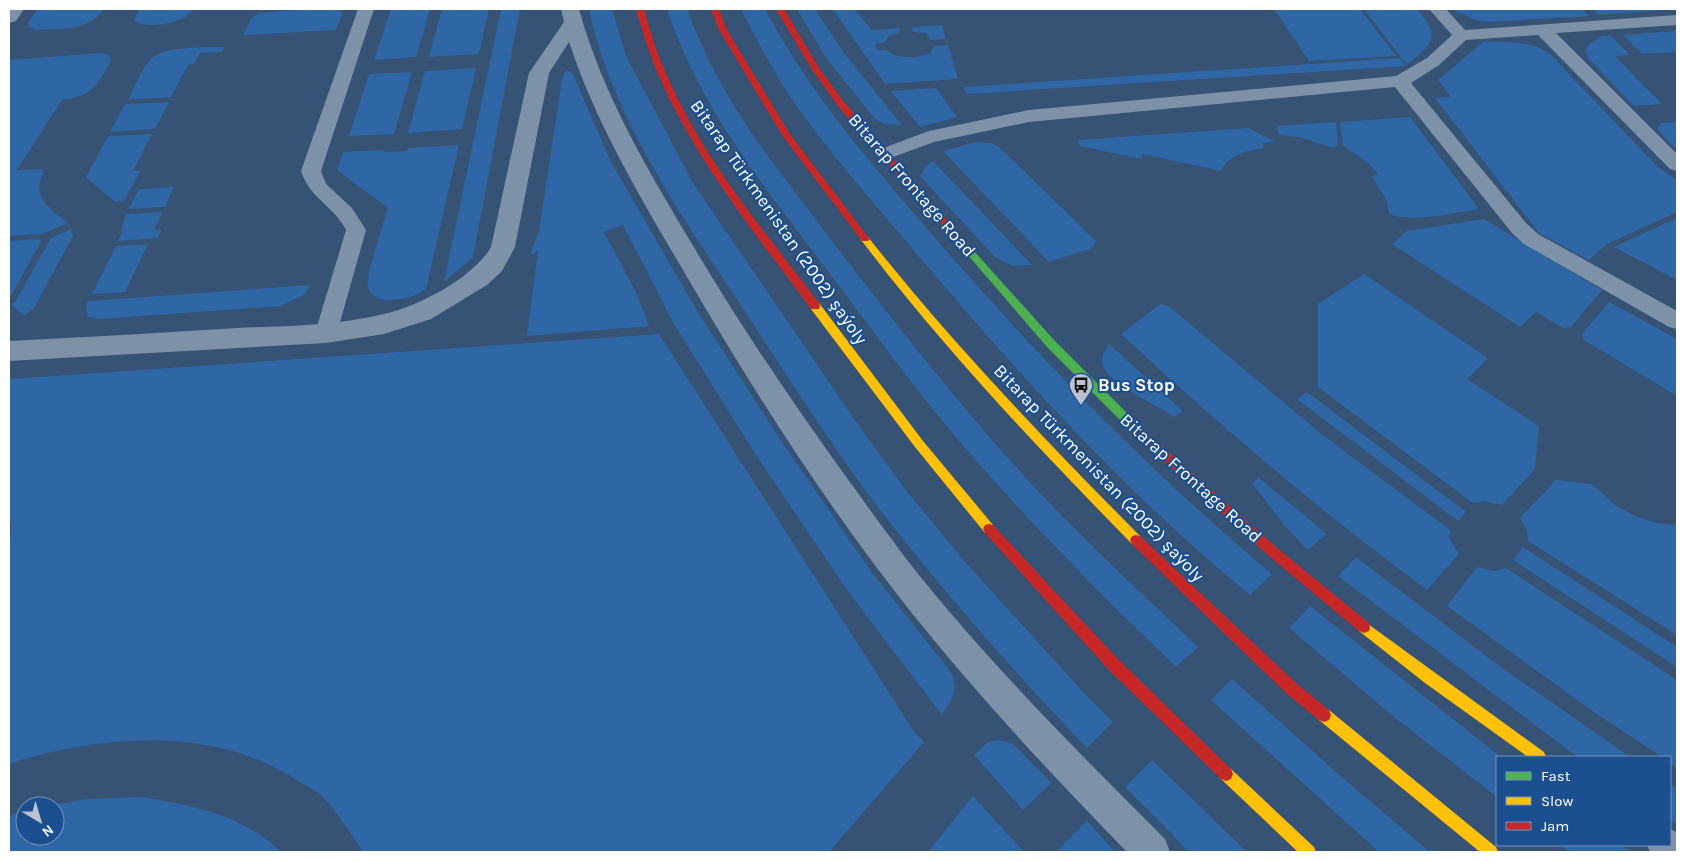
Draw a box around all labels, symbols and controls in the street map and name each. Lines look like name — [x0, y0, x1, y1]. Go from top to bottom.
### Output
street label: Bitarap Türkmenistan (2002) şaýoly — [686, 95, 873, 349]
street label: Bitarap Frontage Road — [844, 109, 980, 261]
street label: Bitarap Türkmenistan (2002) şaýoly — [989, 360, 1209, 587]
bus stop icon: Bus Stop — [1068, 372, 1094, 406]
place label: Bus Stop — [1098, 374, 1175, 396]
street label: Bitarap Frontage Road — [1116, 409, 1266, 547]
legend — [1496, 756, 1671, 846]
text: Fast — [1541, 767, 1571, 785]
text: Slow — [1541, 792, 1573, 810]
north arrow — [15, 796, 65, 846]
text: Jam — [1541, 817, 1569, 835]
text: N — [39, 821, 57, 841]

